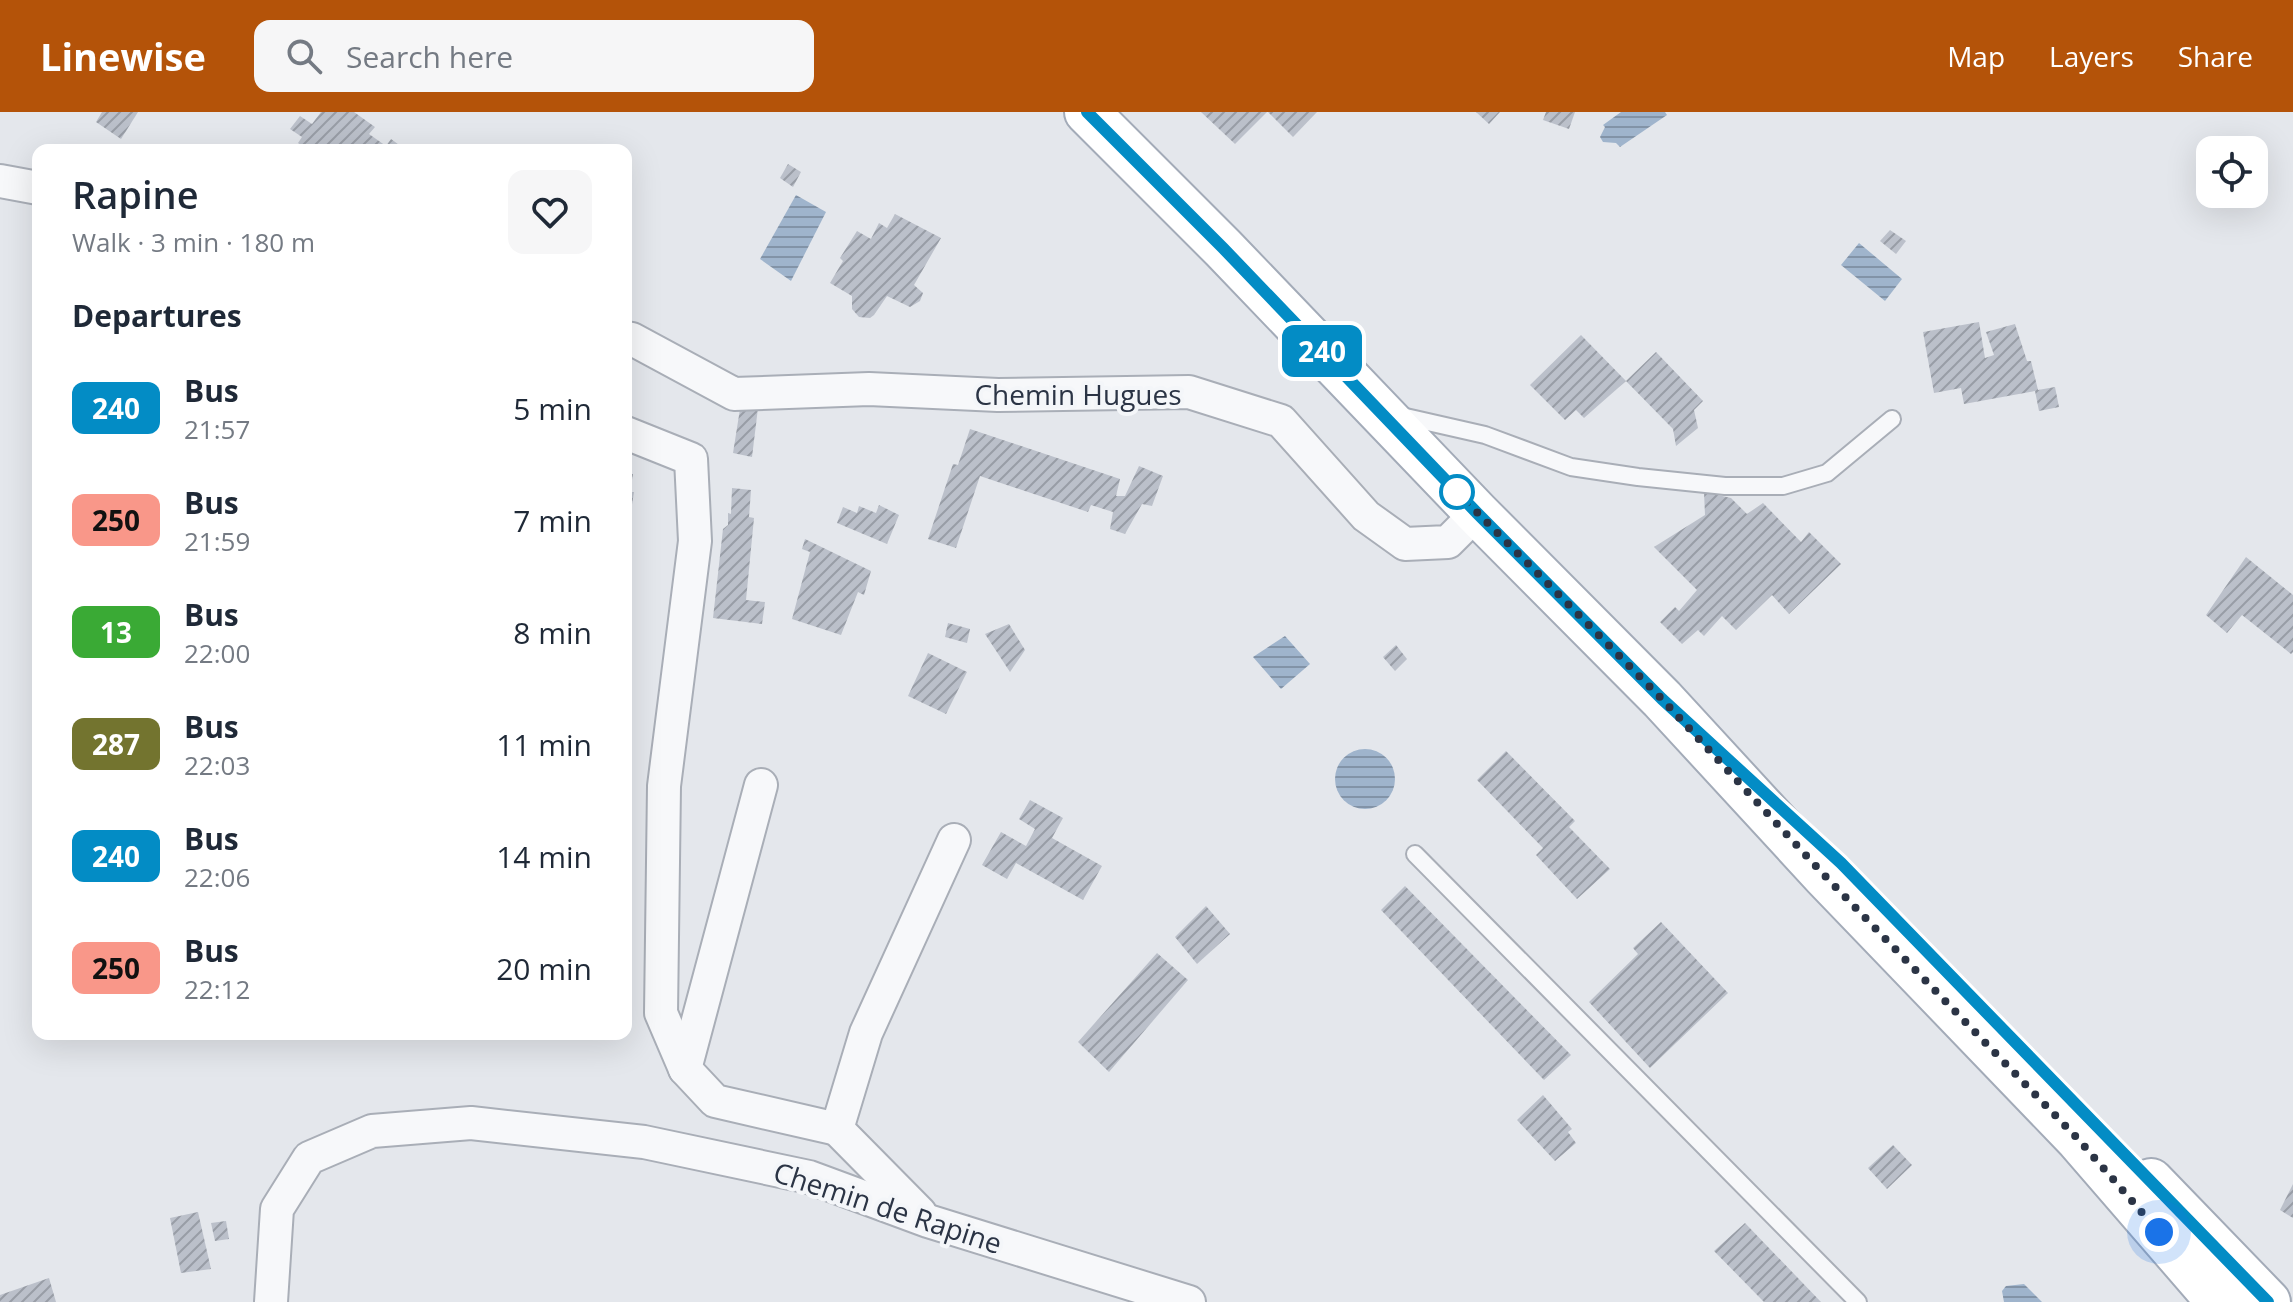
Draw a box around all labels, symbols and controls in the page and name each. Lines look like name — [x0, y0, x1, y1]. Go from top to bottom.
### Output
search box — [254, 20, 814, 92]
text: Linewise — [40, 30, 206, 82]
icon: search — [282, 34, 326, 78]
text: Search here — [346, 36, 513, 77]
text: Map — [1947, 37, 2005, 75]
text: Layers — [2049, 37, 2134, 75]
text: Share — [2178, 37, 2253, 75]
map controls — [2196, 136, 2268, 208]
button: locate — [2196, 136, 2268, 208]
text: Rapine — [72, 168, 199, 220]
button: heart — [508, 170, 592, 254]
text: Walk · 3 min · 180 m — [72, 224, 315, 260]
text: Departures — [72, 295, 242, 336]
line badge: 240 — [1276, 325, 1368, 377]
text: 240 — [1298, 332, 1346, 370]
text: Bus — [184, 370, 239, 411]
street label: Chemin Hugues — [974, 375, 1182, 413]
text: 5 min — [513, 388, 592, 429]
text: 240 — [92, 389, 140, 427]
text: 21:57 — [184, 411, 250, 447]
unlabelled marker — [1440, 475, 1474, 509]
text: Bus — [184, 482, 239, 523]
text: 7 min — [513, 500, 592, 541]
text: 250 — [92, 501, 140, 539]
text: 21:59 — [184, 523, 250, 559]
text: Bus — [184, 594, 239, 635]
text: 8 min — [513, 612, 592, 653]
text: 13 — [100, 613, 132, 651]
text: 22:00 — [184, 635, 250, 671]
text: Bus — [184, 706, 239, 747]
text: 11 min — [496, 724, 592, 765]
text: 287 — [92, 725, 140, 763]
text: 22:03 — [184, 747, 250, 783]
text: Bus — [184, 818, 239, 859]
text: 14 min — [496, 836, 592, 877]
text: 240 — [92, 837, 140, 875]
text: 22:06 — [184, 859, 250, 895]
text: Bus — [184, 930, 239, 971]
text: 20 min — [496, 948, 592, 989]
text: 250 — [92, 949, 140, 987]
text: 22:12 — [184, 971, 250, 1007]
street label: Chemin de Rapine — [769, 1152, 1007, 1262]
your location — [2139, 1212, 2179, 1252]

